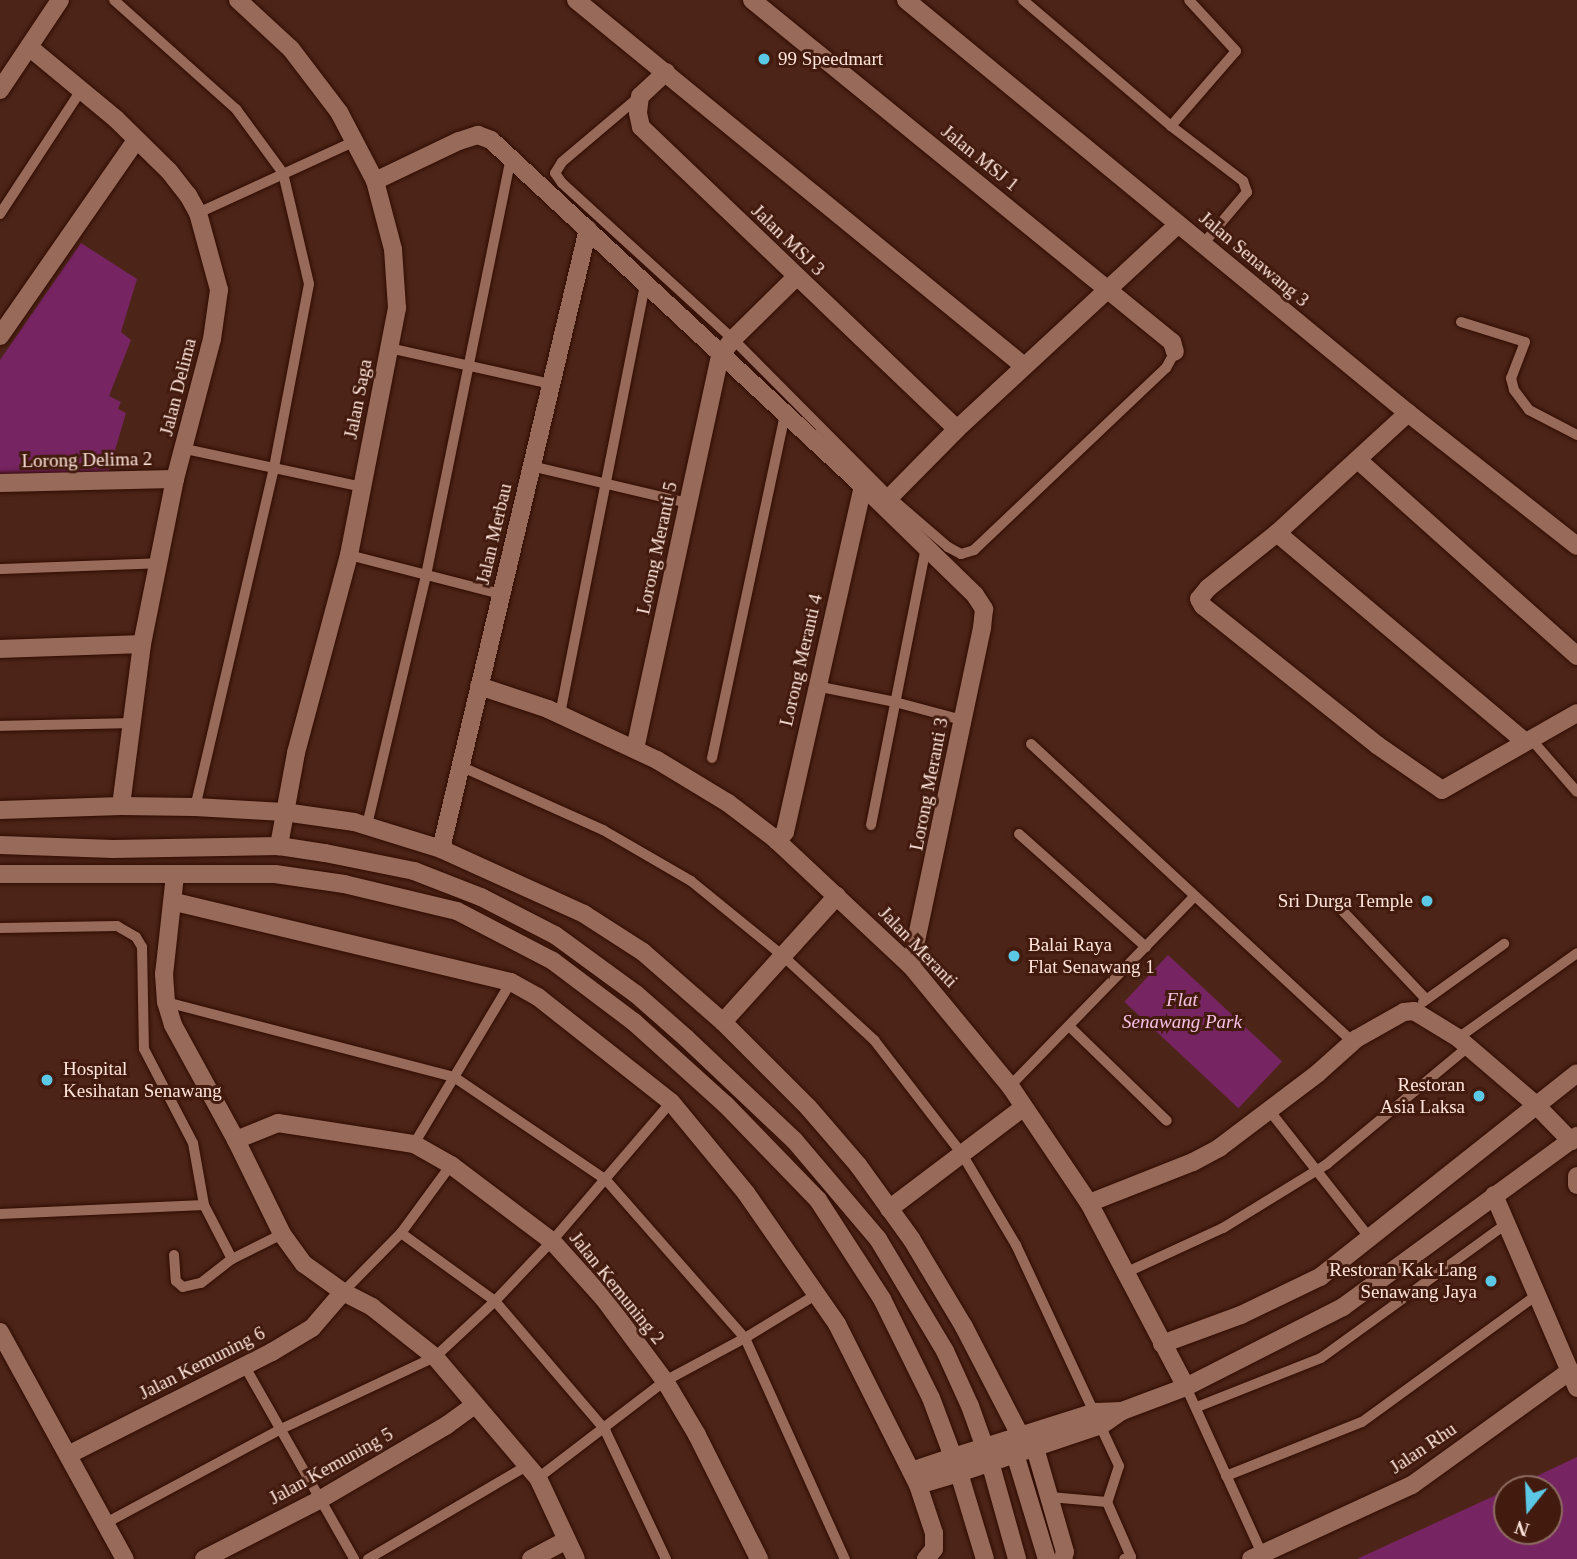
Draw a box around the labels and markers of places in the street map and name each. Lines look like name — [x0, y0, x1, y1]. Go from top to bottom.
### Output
place label: 99 Speedmart — [778, 48, 883, 70]
marker: 99 Speedmart — [756, 51, 772, 67]
place label: Sri Durga Temple — [1277, 890, 1413, 912]
marker: Sri Durga Temple — [1419, 893, 1435, 909]
place label: Balai Raya Flat Senawang 1 — [1028, 934, 1155, 978]
marker: Balai Raya Flat Senawang 1 — [1006, 948, 1022, 964]
place label: Hospital Kesihatan Senawang — [63, 1058, 222, 1102]
marker: Hospital Kesihatan Senawang — [37, 1070, 57, 1090]
place label: Restoran Asia Laksa — [1380, 1074, 1465, 1118]
marker: Restoran Asia Laksa — [1471, 1088, 1487, 1104]
place label: Restoran Kak Lang Senawang Jaya — [1329, 1259, 1477, 1303]
marker: Restoran Kak Lang Senawang Jaya — [1483, 1273, 1499, 1289]

